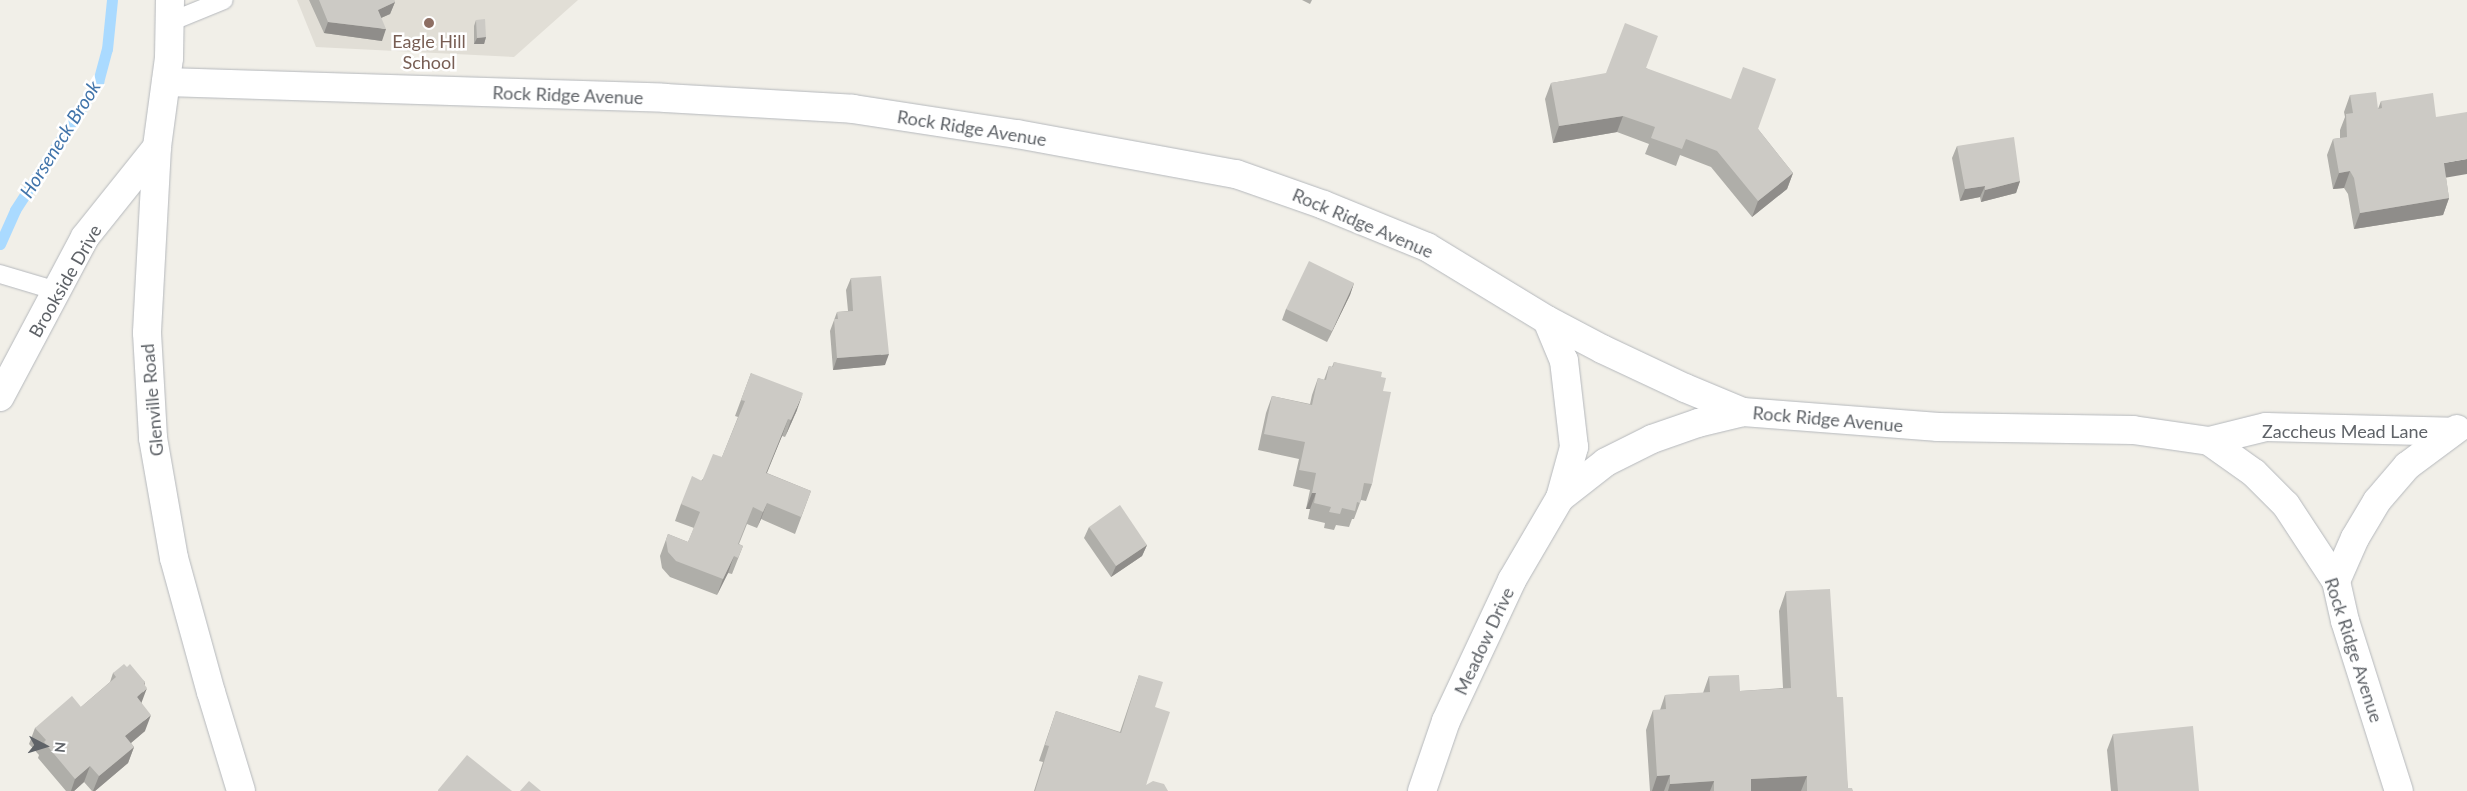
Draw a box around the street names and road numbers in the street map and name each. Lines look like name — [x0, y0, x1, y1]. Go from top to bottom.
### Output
street label: Rock Ridge Avenue — [492, 82, 644, 108]
street label: Rock Ridge Avenue — [895, 105, 1049, 151]
street label: Rock Ridge Avenue — [1289, 183, 1437, 263]
street label: Brookside Drive — [24, 221, 106, 341]
street label: Glenville Road — [136, 343, 168, 457]
street label: Rock Ridge Avenue — [1751, 402, 1905, 436]
street label: Zaccheus Mead Lane — [2262, 420, 2428, 442]
street label: Rock Ridge Avenue — [2320, 575, 2388, 725]
street label: Meadow Drive — [1450, 584, 1518, 698]

